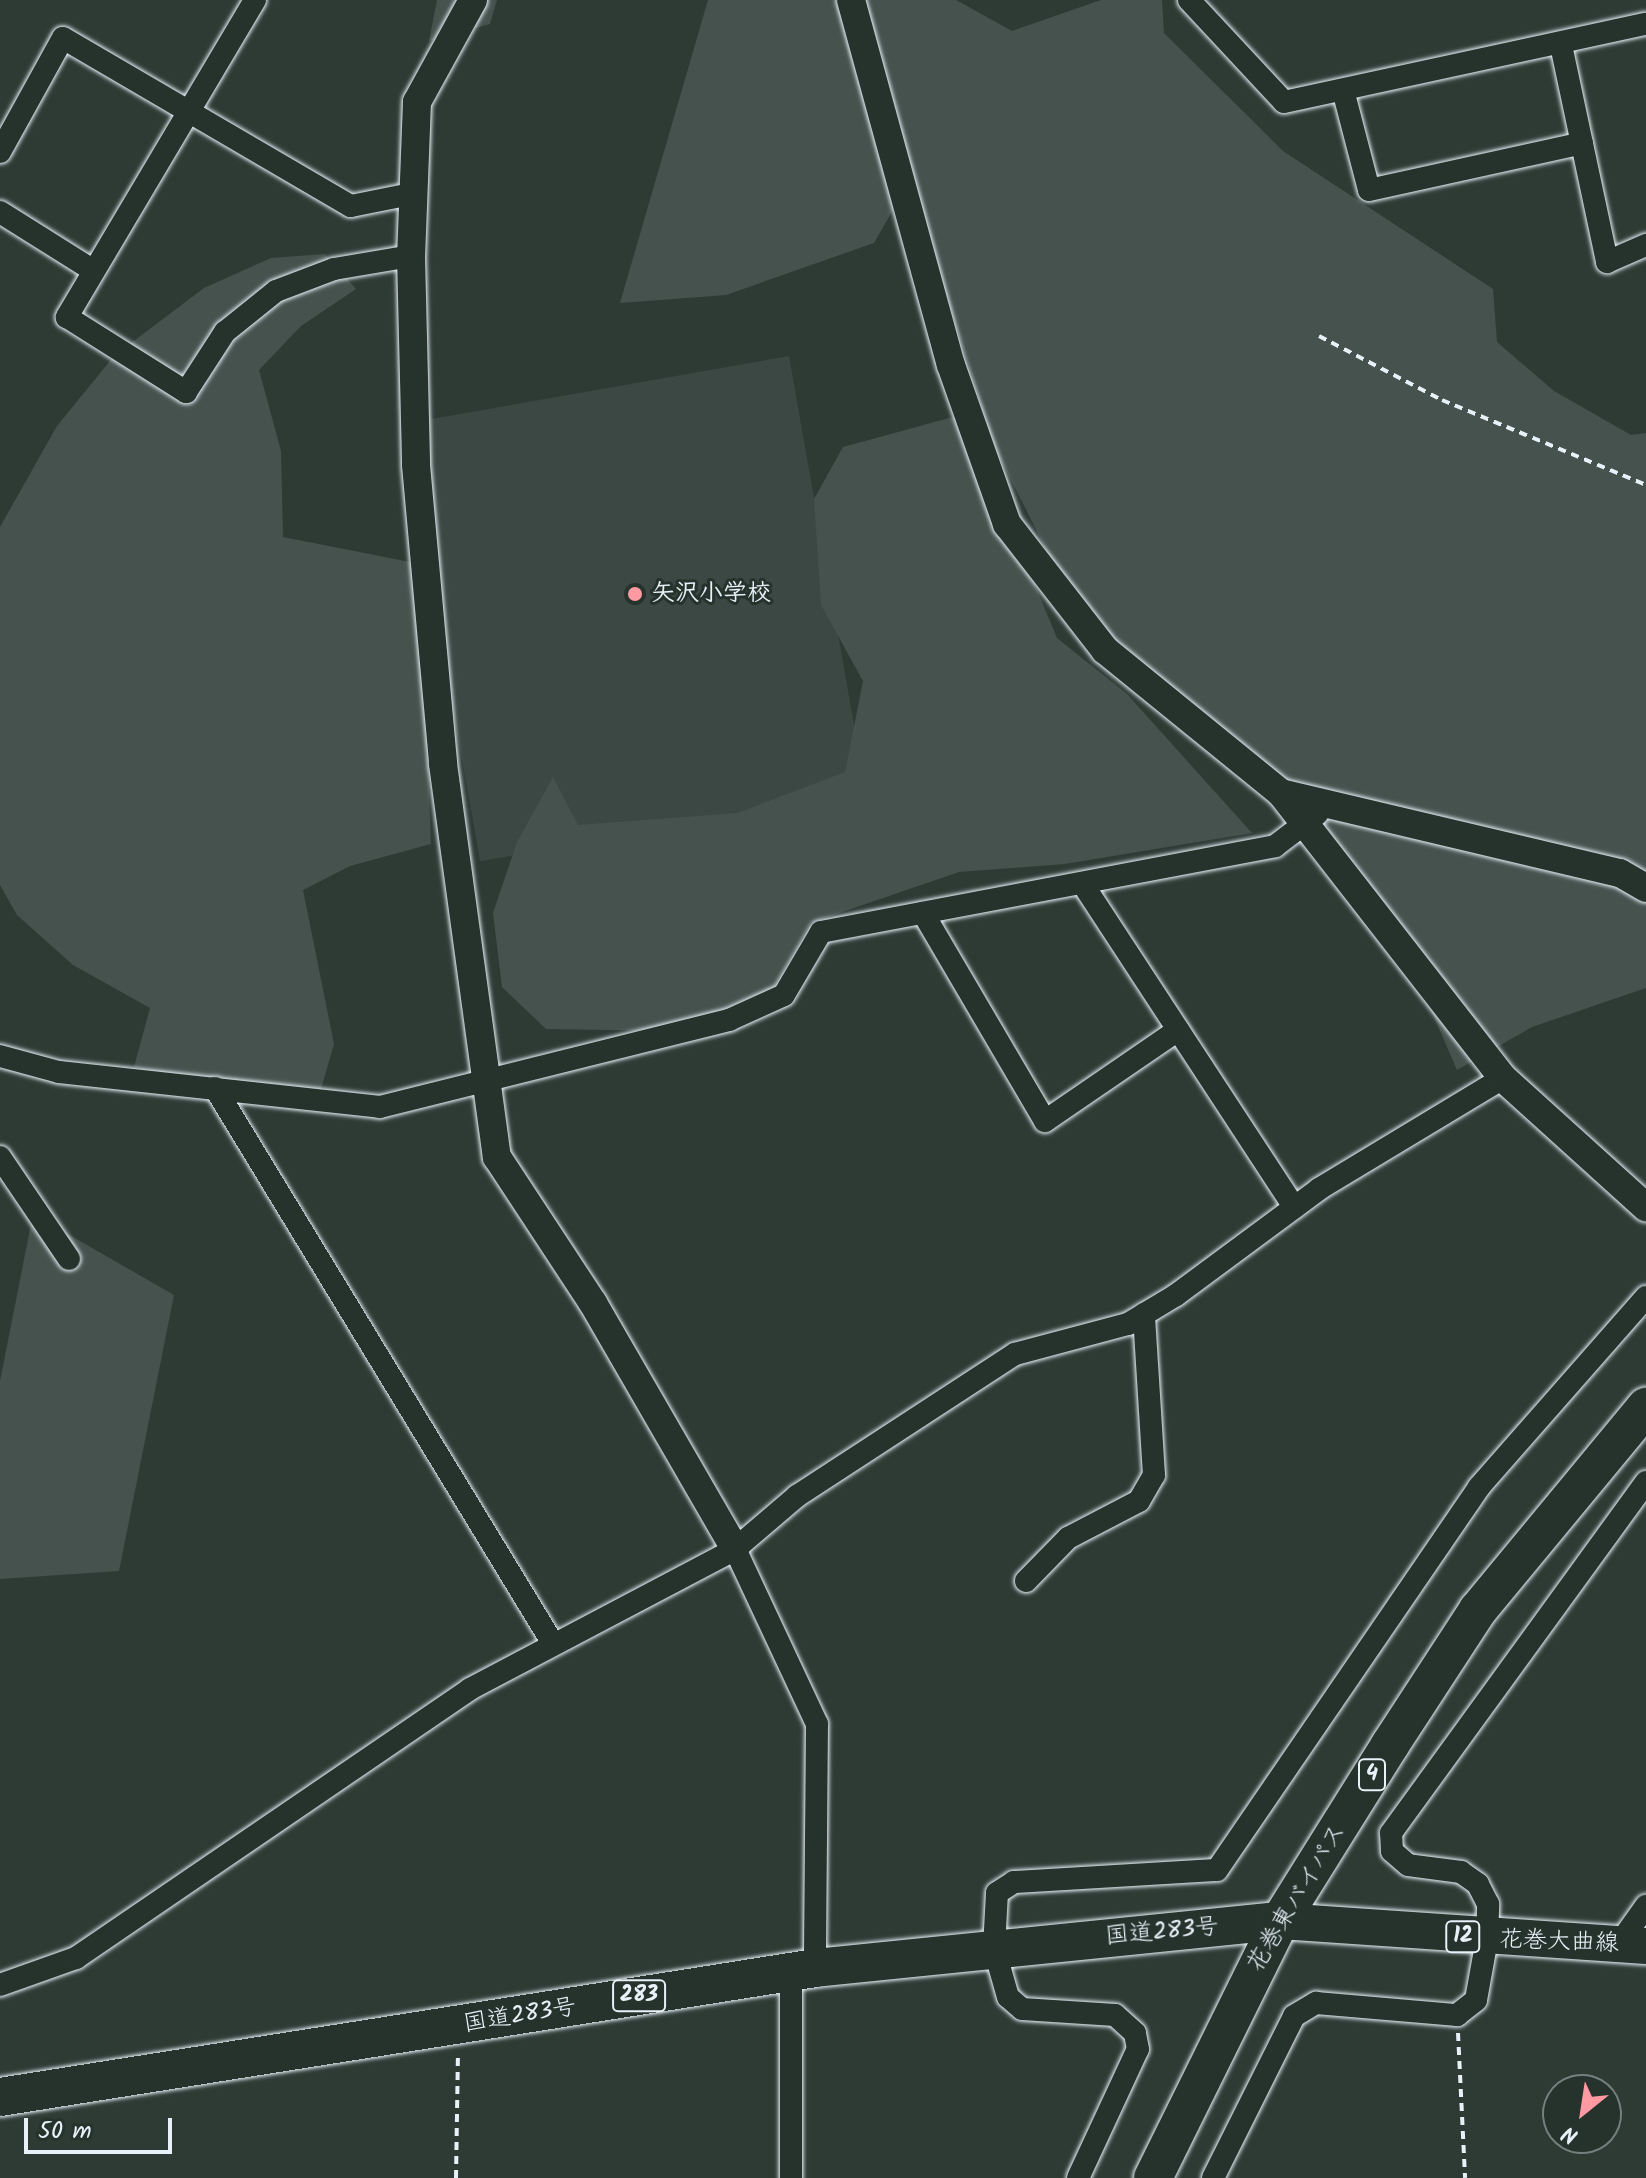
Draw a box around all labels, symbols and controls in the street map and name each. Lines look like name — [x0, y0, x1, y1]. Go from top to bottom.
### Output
place label: 矢沢小学校 — [651, 580, 771, 608]
marker: 矢沢小学校 — [626, 585, 644, 603]
road number: 4 — [1358, 1757, 1386, 1793]
street label: 花巻東バイパス — [1241, 1819, 1353, 1977]
street label: 国道283号 — [1104, 1913, 1220, 1951]
road number: 12 — [1445, 1919, 1481, 1955]
street label: 花巻大曲線 — [1499, 1926, 1619, 1958]
road number: 283 — [611, 1978, 667, 2014]
street label: 国道283号 — [461, 1993, 579, 2039]
north arrow — [1542, 2074, 1622, 2154]
scale bar — [28, 2102, 176, 2152]
text: 50 m — [38, 2112, 92, 2151]
text: N — [1556, 2115, 1586, 2152]

